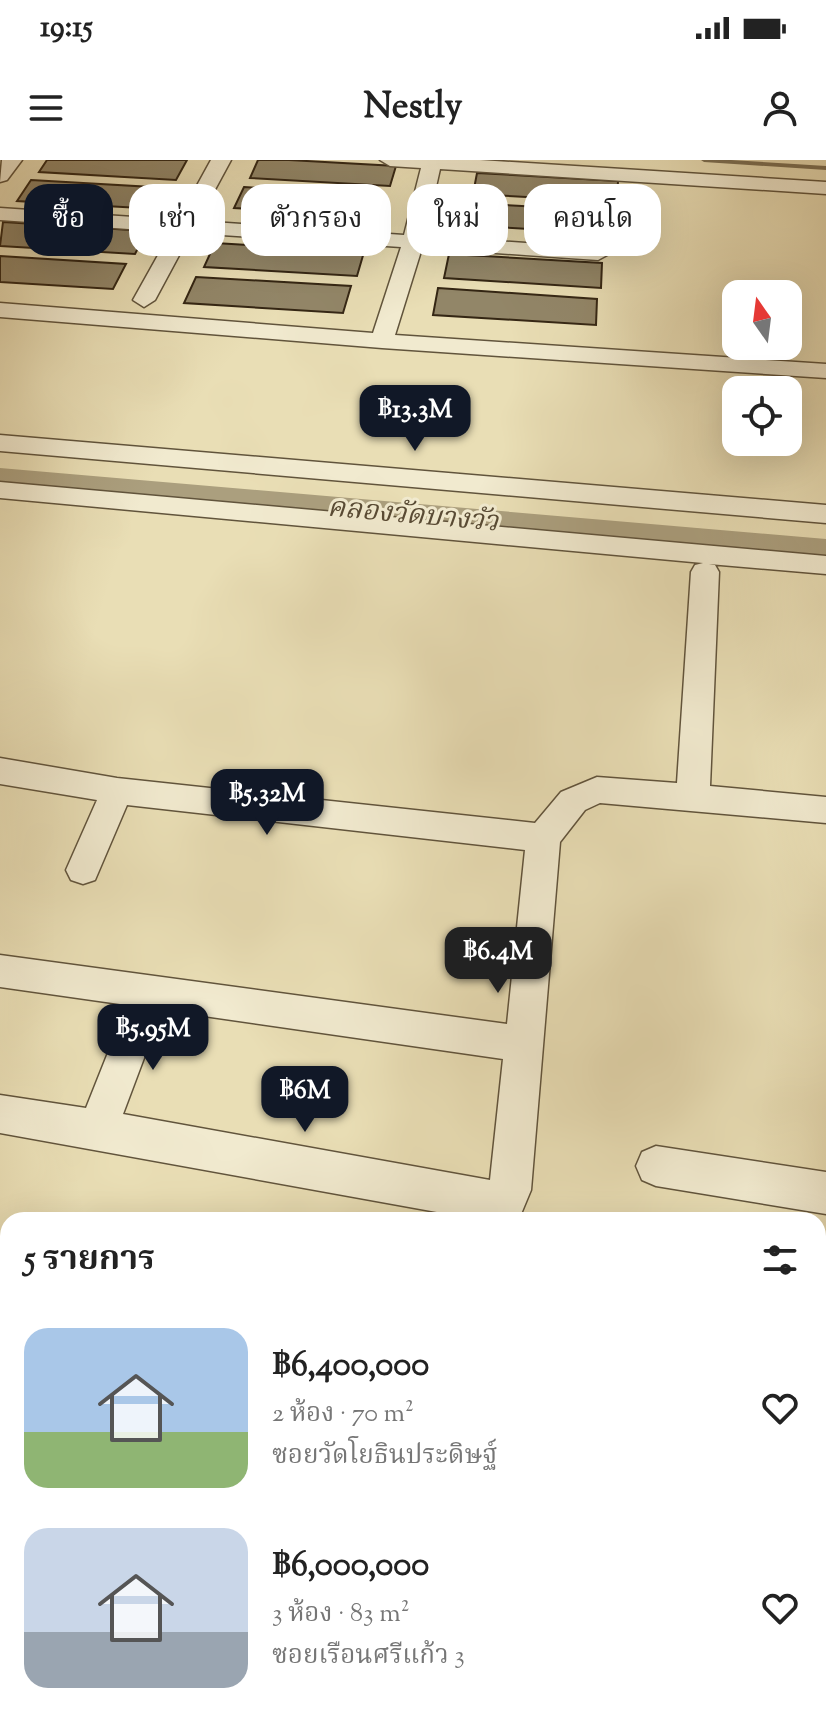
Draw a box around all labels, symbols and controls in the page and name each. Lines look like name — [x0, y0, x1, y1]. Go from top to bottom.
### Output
text: 19:15 — [40, 7, 93, 50]
text: Nestly — [363, 82, 463, 134]
icon: menu — [24, 86, 68, 130]
icon: person — [758, 86, 802, 130]
chip: ซื้อ — [24, 184, 113, 256]
chip: เช่า — [129, 184, 225, 256]
chip: ตัวกรอง — [241, 184, 391, 256]
chip: ใหม่ — [407, 184, 508, 256]
chip: คอนโด — [524, 184, 661, 256]
north arrow — [722, 280, 802, 360]
map controls — [722, 280, 802, 456]
button: locate — [722, 376, 802, 456]
pin: ฿13.3M — [350, 385, 480, 453]
text: ฿13.3M — [378, 392, 452, 429]
water label: คลองวัดบางวัว — [326, 489, 501, 544]
pin: ฿5.32M — [202, 769, 332, 837]
text: ฿5.32M — [229, 776, 305, 813]
pin: ฿6.4M — [442, 927, 554, 995]
text: ฿6.4M — [463, 934, 533, 971]
pin: ฿5.95M — [88, 1004, 218, 1072]
text: ฿5.95M — [115, 1011, 191, 1048]
pin: ฿6M — [266, 1066, 344, 1134]
text: ฿6M — [279, 1073, 331, 1110]
text: 5 รายการ — [24, 1236, 155, 1285]
icon: filters — [758, 1238, 802, 1282]
text: ฿6,400,000 — [272, 1342, 429, 1391]
icon: home — [88, 1360, 184, 1456]
icon: heart — [758, 1386, 802, 1430]
text: 2 ห้อง · 70 m² — [272, 1396, 414, 1433]
text: ซอยวัดโยธินประดิษฐ์ — [272, 1438, 497, 1475]
text: ฿6,000,000 — [272, 1542, 429, 1591]
icon: home — [88, 1560, 184, 1656]
icon: heart — [758, 1586, 802, 1630]
text: 3 ห้อง · 83 m² — [272, 1596, 409, 1633]
text: ซอยเรือนศรีแก้ว 3 — [272, 1638, 465, 1675]

